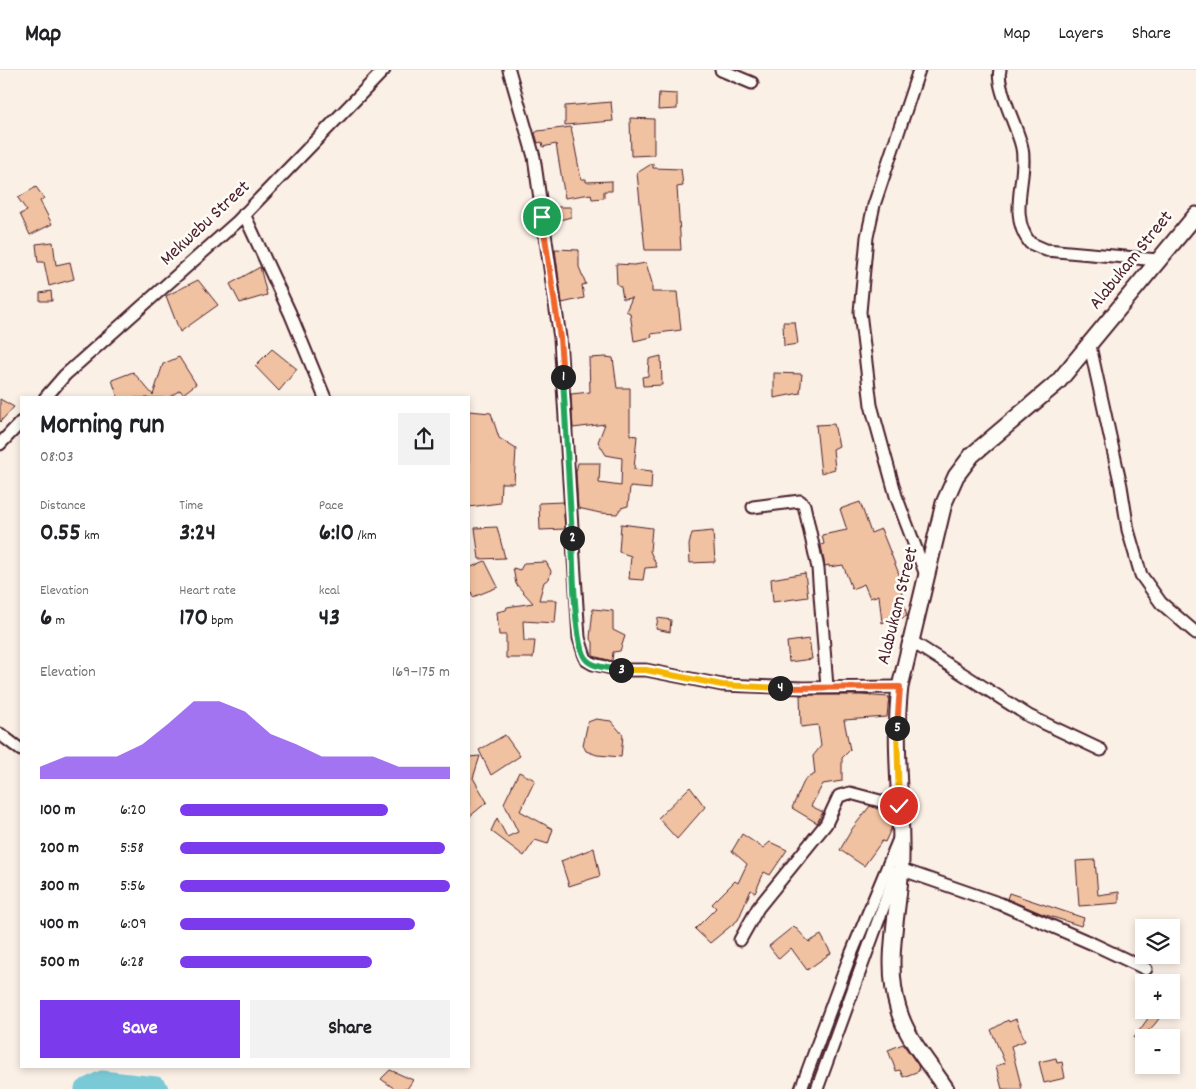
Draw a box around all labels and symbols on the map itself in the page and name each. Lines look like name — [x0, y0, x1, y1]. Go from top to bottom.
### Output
street label: Mekwebu Street — [155, 175, 257, 273]
pin — [521, 196, 563, 238]
street label: Alabukam Street — [1084, 206, 1180, 316]
pin: 1 — [550, 364, 576, 390]
pin: 2 — [560, 526, 584, 550]
street label: Alabukam Street — [871, 544, 927, 668]
pin: 3 — [608, 658, 634, 682]
pin: 4 — [768, 676, 792, 700]
pin: 5 — [884, 716, 910, 740]
pin — [878, 785, 920, 827]

